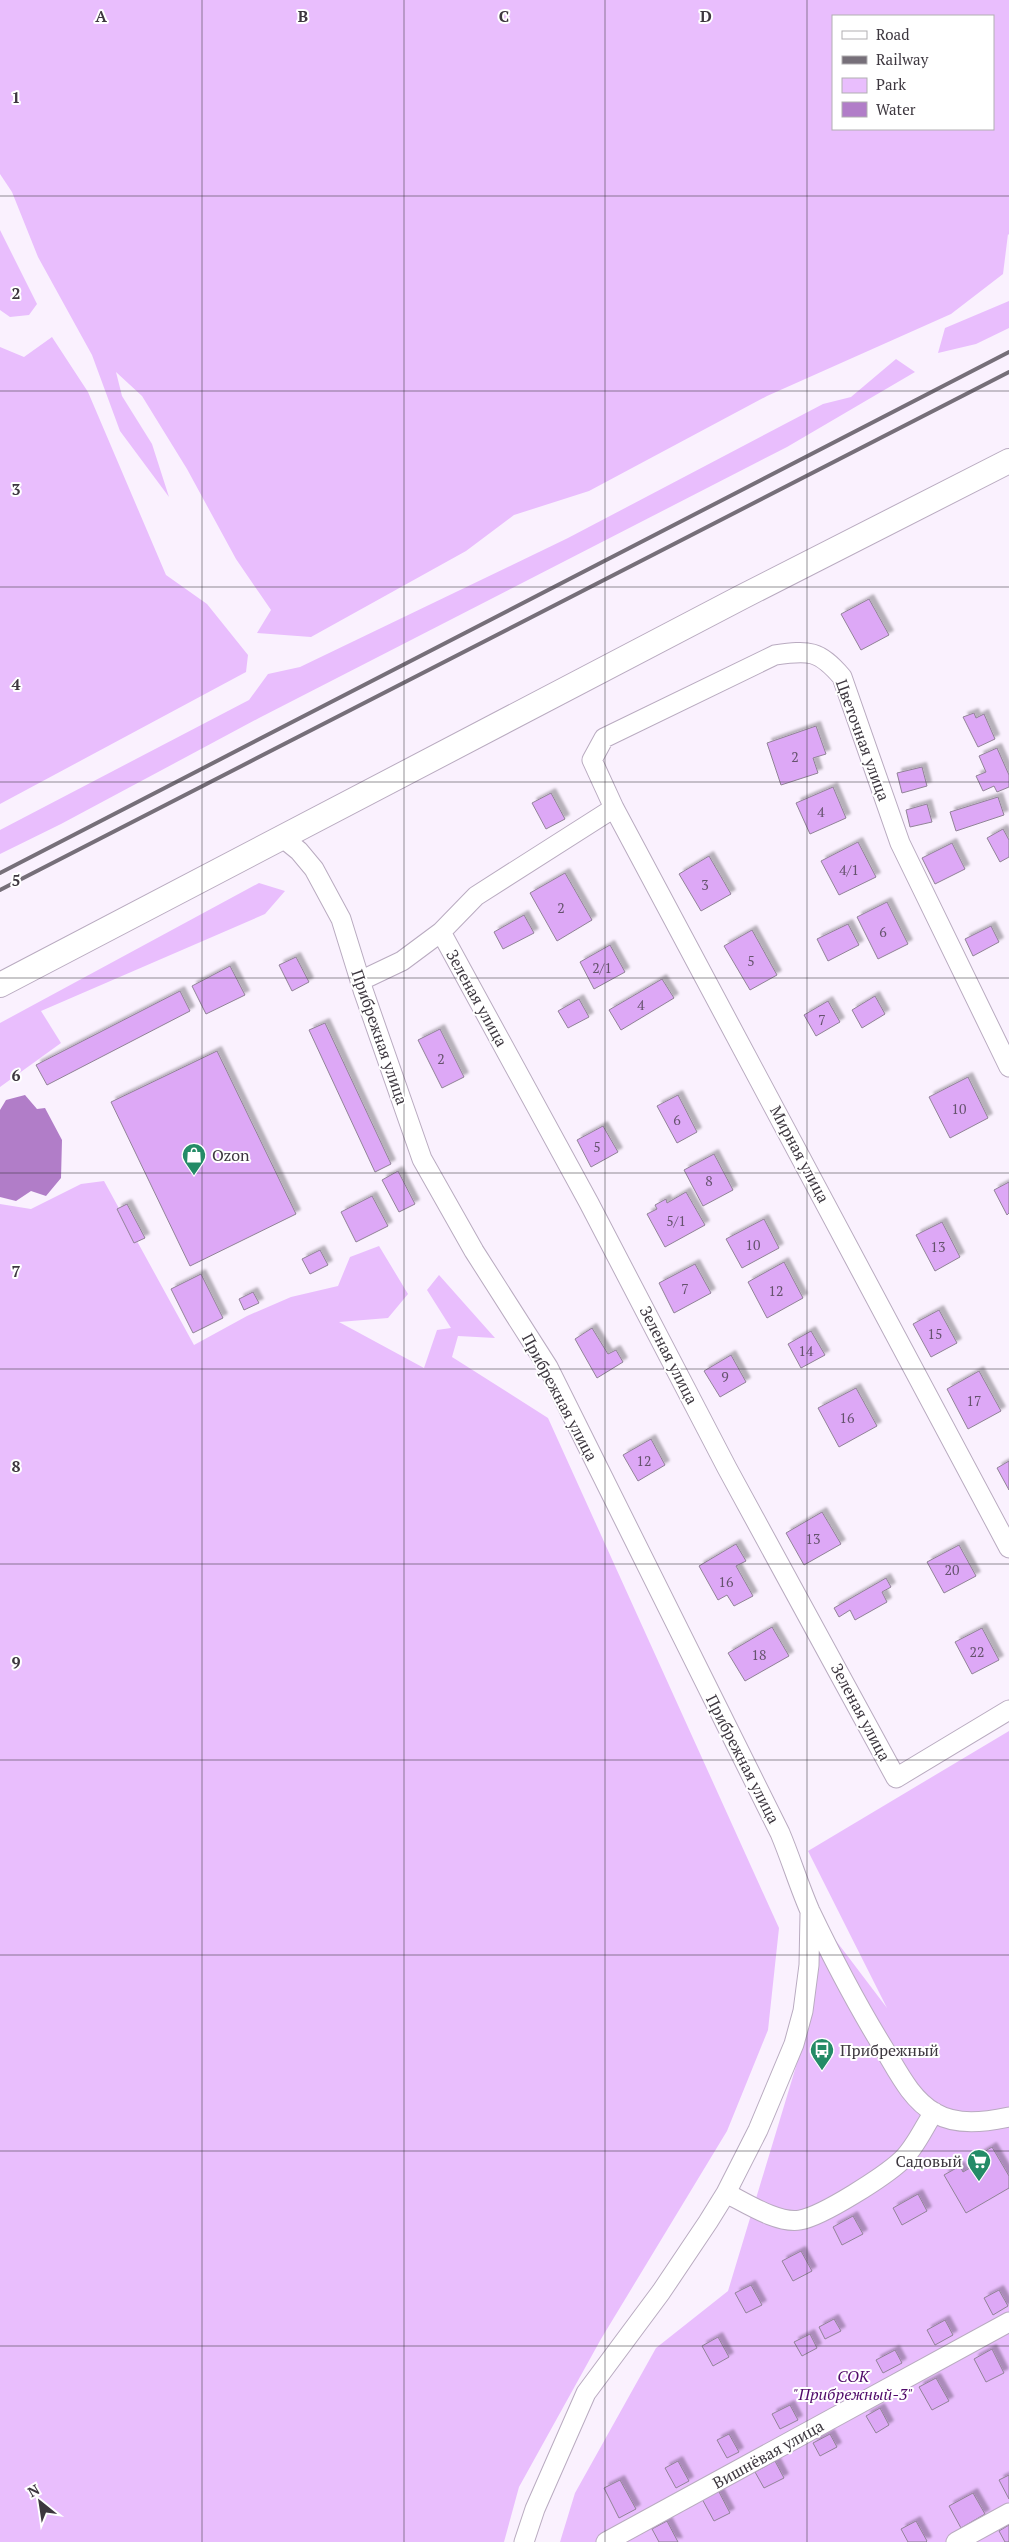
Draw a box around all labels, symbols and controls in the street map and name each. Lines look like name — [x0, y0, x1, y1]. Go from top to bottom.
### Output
text: A — [95, 5, 107, 27]
text: B — [298, 5, 308, 27]
text: C — [499, 5, 509, 27]
text: D — [700, 5, 712, 27]
legend — [832, 15, 994, 130]
text: Road — [876, 24, 909, 44]
text: Railway — [876, 49, 929, 69]
text: Park — [876, 74, 906, 94]
text: 1 — [11, 86, 21, 108]
text: Water — [876, 99, 916, 119]
text: 2 — [11, 282, 21, 304]
text: 3 — [11, 478, 21, 500]
text: 4 — [11, 673, 21, 695]
street label: Цветочная улица — [831, 676, 895, 804]
house number: 2 — [791, 747, 799, 766]
house number: 4 — [817, 802, 825, 821]
house number: 4/1 — [839, 860, 859, 879]
text: 5 — [11, 869, 21, 891]
house number: 3 — [701, 875, 709, 894]
house number: 2 — [557, 898, 565, 917]
house number: 6 — [879, 922, 887, 941]
street label: Зеленая улица — [441, 946, 513, 1050]
house number: 5 — [747, 951, 755, 970]
house number: 2/1 — [592, 958, 612, 977]
street label: Прибрежная улица — [347, 966, 413, 1108]
house number: 4 — [637, 995, 645, 1014]
house number: 7 — [818, 1010, 826, 1029]
house number: 2 — [437, 1049, 445, 1068]
text: 6 — [11, 1064, 21, 1086]
house number: 10 — [952, 1099, 966, 1118]
street label: Мирная улица — [765, 1102, 835, 1206]
house number: 6 — [673, 1110, 681, 1129]
house number: 5 — [593, 1137, 601, 1156]
shop icon: Ozon — [181, 1142, 207, 1176]
place label: Ozon — [212, 1144, 250, 1166]
house number: 8 — [705, 1171, 713, 1190]
house number: 5/1 — [666, 1211, 686, 1230]
house number: 10 — [746, 1235, 760, 1254]
house number: 13 — [931, 1237, 945, 1256]
text: 7 — [11, 1260, 21, 1282]
house number: 7 — [681, 1279, 689, 1298]
house number: 12 — [769, 1281, 783, 1300]
street label: Зеленая улица — [635, 1302, 703, 1408]
house number: 15 — [928, 1324, 942, 1343]
street label: Прибрежная улица — [517, 1329, 603, 1465]
house number: 14 — [799, 1341, 814, 1360]
house number: 9 — [721, 1367, 729, 1386]
house number: 17 — [967, 1391, 981, 1410]
house number: 16 — [840, 1408, 855, 1427]
house number: 12 — [637, 1451, 651, 1470]
text: 8 — [11, 1455, 21, 1477]
house number: 13 — [806, 1529, 820, 1548]
house number: 20 — [945, 1560, 959, 1579]
house number: 16 — [719, 1572, 734, 1591]
house number: 22 — [970, 1642, 984, 1661]
house number: 18 — [752, 1645, 766, 1664]
text: 9 — [11, 1651, 21, 1673]
street label: Зеленая улица — [826, 1659, 896, 1765]
street label: Прибрежная улица — [701, 1691, 785, 1827]
bus stop icon: Прибрежный — [809, 2037, 835, 2071]
place label: Прибрежный — [840, 2039, 939, 2061]
supermarket icon: Садовый — [966, 2148, 992, 2182]
place label: Садовый — [895, 2150, 962, 2172]
park label: СОК "Прибрежный-3" — [793, 2365, 913, 2405]
street label: Вишнёвая улица — [709, 2414, 827, 2494]
north arrow — [15, 2477, 65, 2527]
text: N — [24, 2479, 43, 2501]

